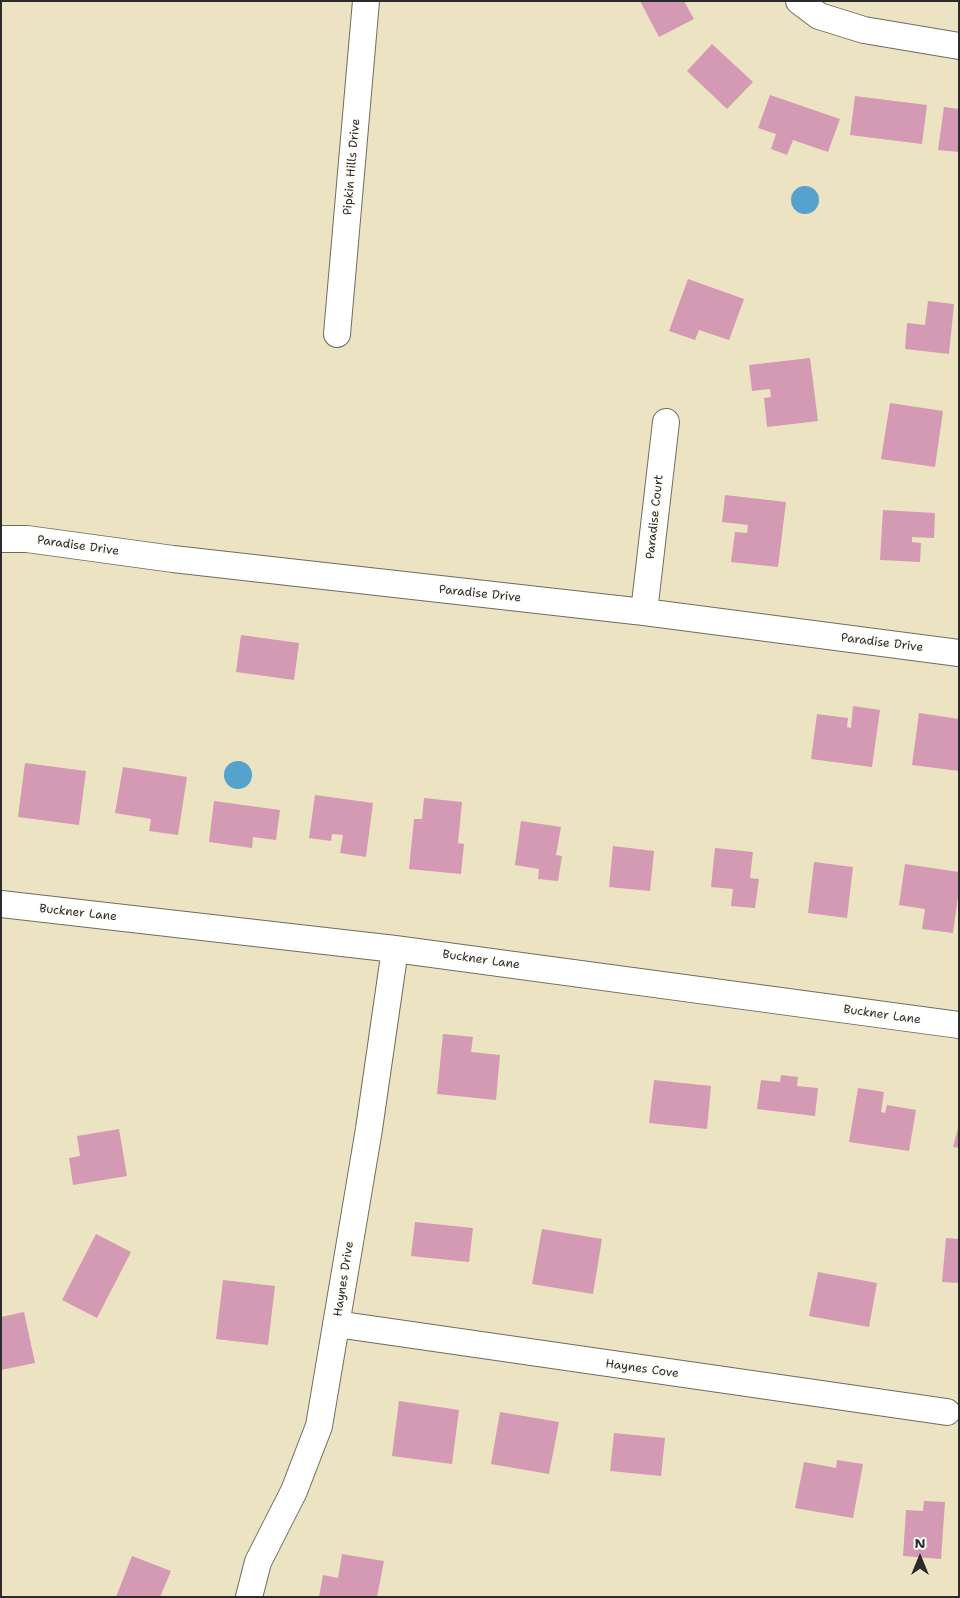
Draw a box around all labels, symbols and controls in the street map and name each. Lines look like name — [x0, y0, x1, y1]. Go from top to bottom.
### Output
street label: Pipkin Hills Drive — [341, 118, 363, 216]
street label: Paradise Court — [643, 474, 667, 560]
street label: Paradise Drive — [36, 533, 120, 559]
street label: Paradise Drive — [438, 583, 522, 605]
street label: Paradise Drive — [840, 631, 924, 655]
street label: Buckner Lane — [39, 902, 117, 924]
street label: Buckner Lane — [441, 947, 521, 973]
street label: Buckner Lane — [842, 1002, 922, 1028]
street label: Haynes Drive — [331, 1240, 357, 1318]
street label: Haynes Cove — [604, 1357, 680, 1381]
north arrow — [895, 1533, 945, 1583]
text: N — [914, 1534, 926, 1552]

